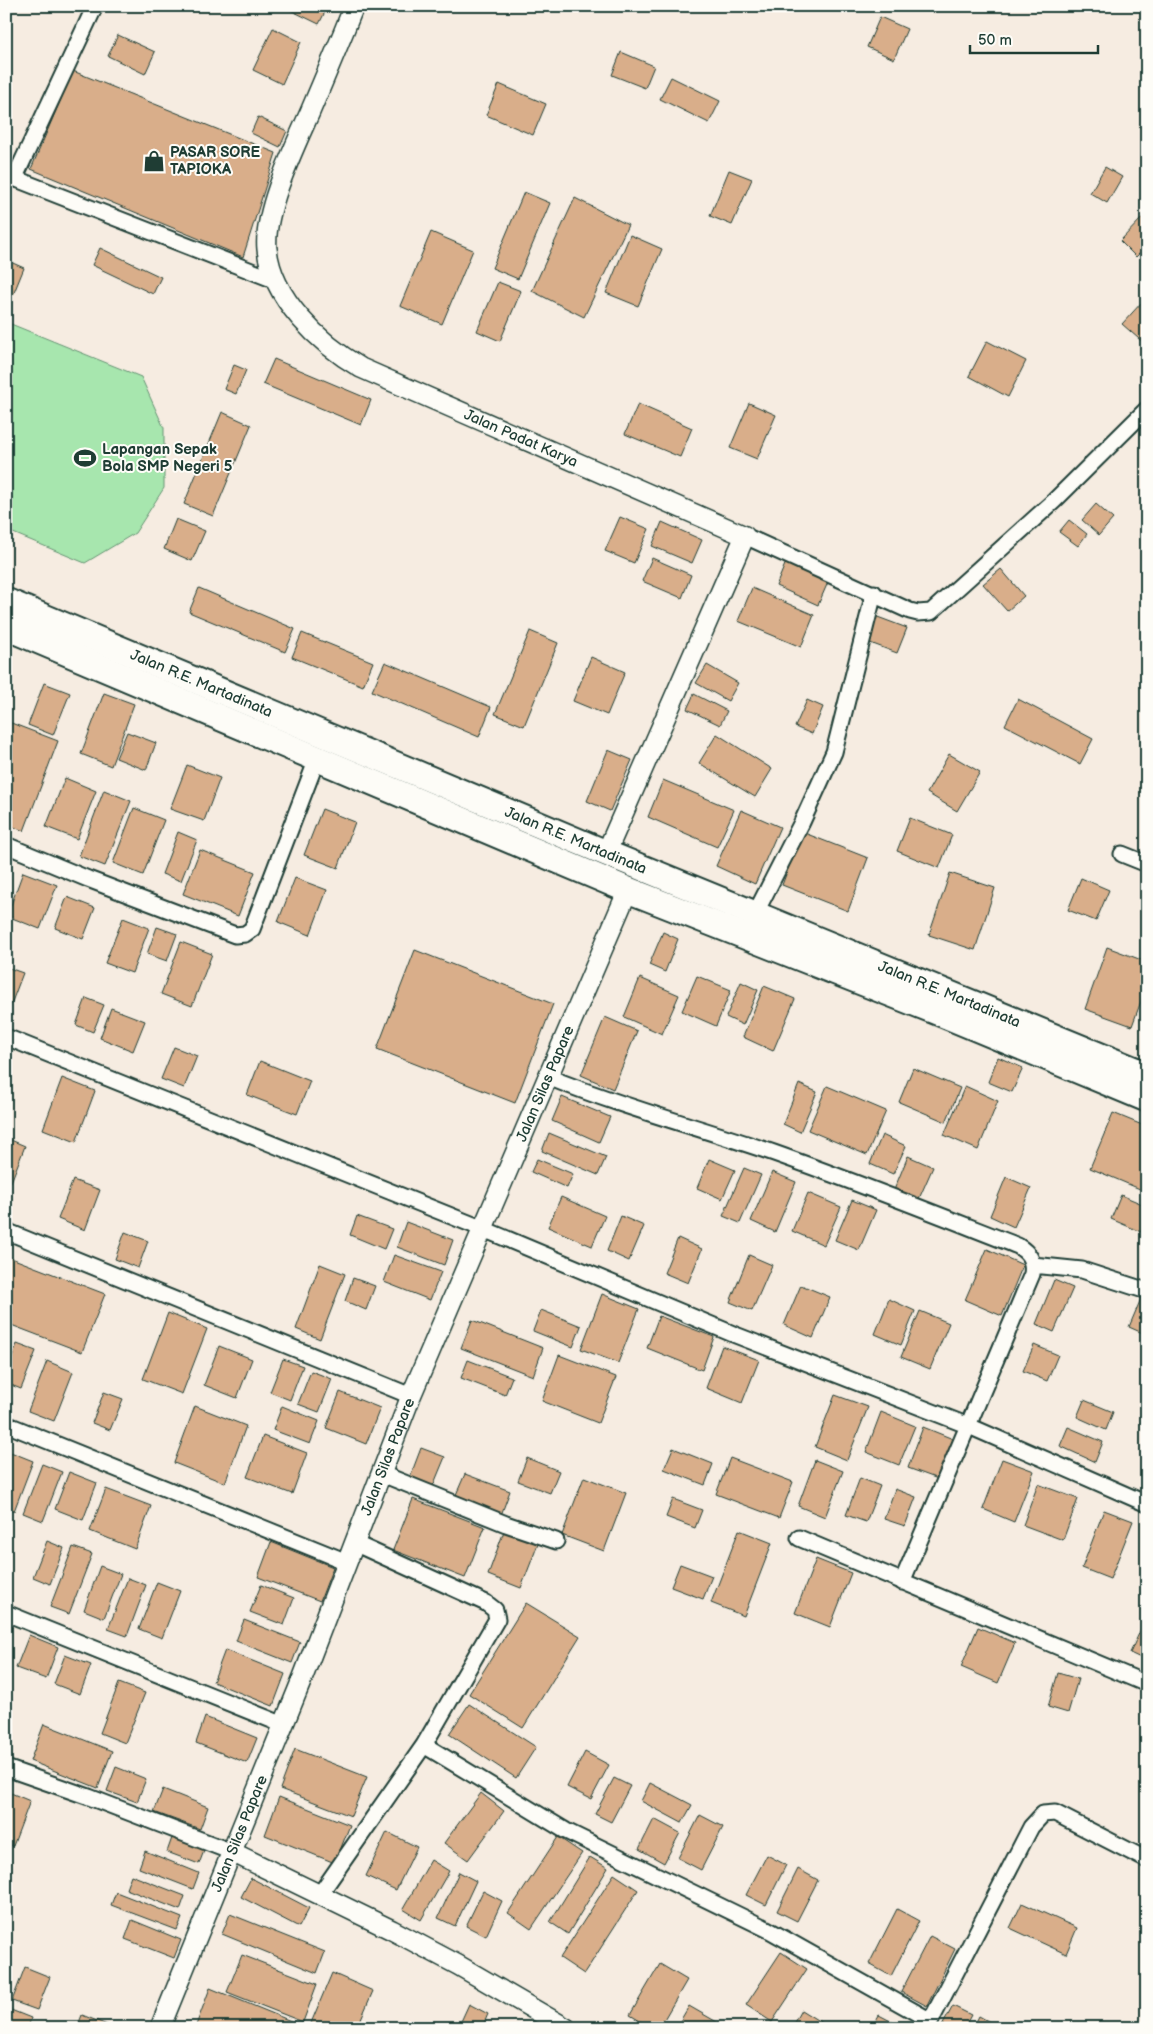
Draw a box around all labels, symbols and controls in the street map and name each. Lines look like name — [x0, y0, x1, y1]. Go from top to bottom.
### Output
scale bar — [970, 22, 1098, 54]
text: 50 m — [978, 31, 1012, 50]
place label: PASAR SORE TAPIOKA — [170, 143, 261, 179]
shop icon: PASAR SORE TAPIOKA — [141, 148, 167, 174]
street label: Jalan Padat Karya — [461, 405, 581, 472]
place label: Lapangan Sepak Bola SMP Negeri 5 — [102, 440, 233, 476]
sports icon: Lapangan Sepak Bola SMP Negeri 5 — [72, 445, 98, 471]
street label: Jalan R.E. Martadinata — [127, 645, 275, 722]
street label: Jalan R.E. Martadinata — [502, 803, 650, 879]
street label: Jalan R.E. Martadinata — [875, 957, 1023, 1032]
street label: Jalan Silas Papare — [512, 1023, 579, 1145]
street label: Jalan Silas Papare — [357, 1395, 419, 1518]
street label: Jalan Silas Papare — [207, 1772, 272, 1895]

